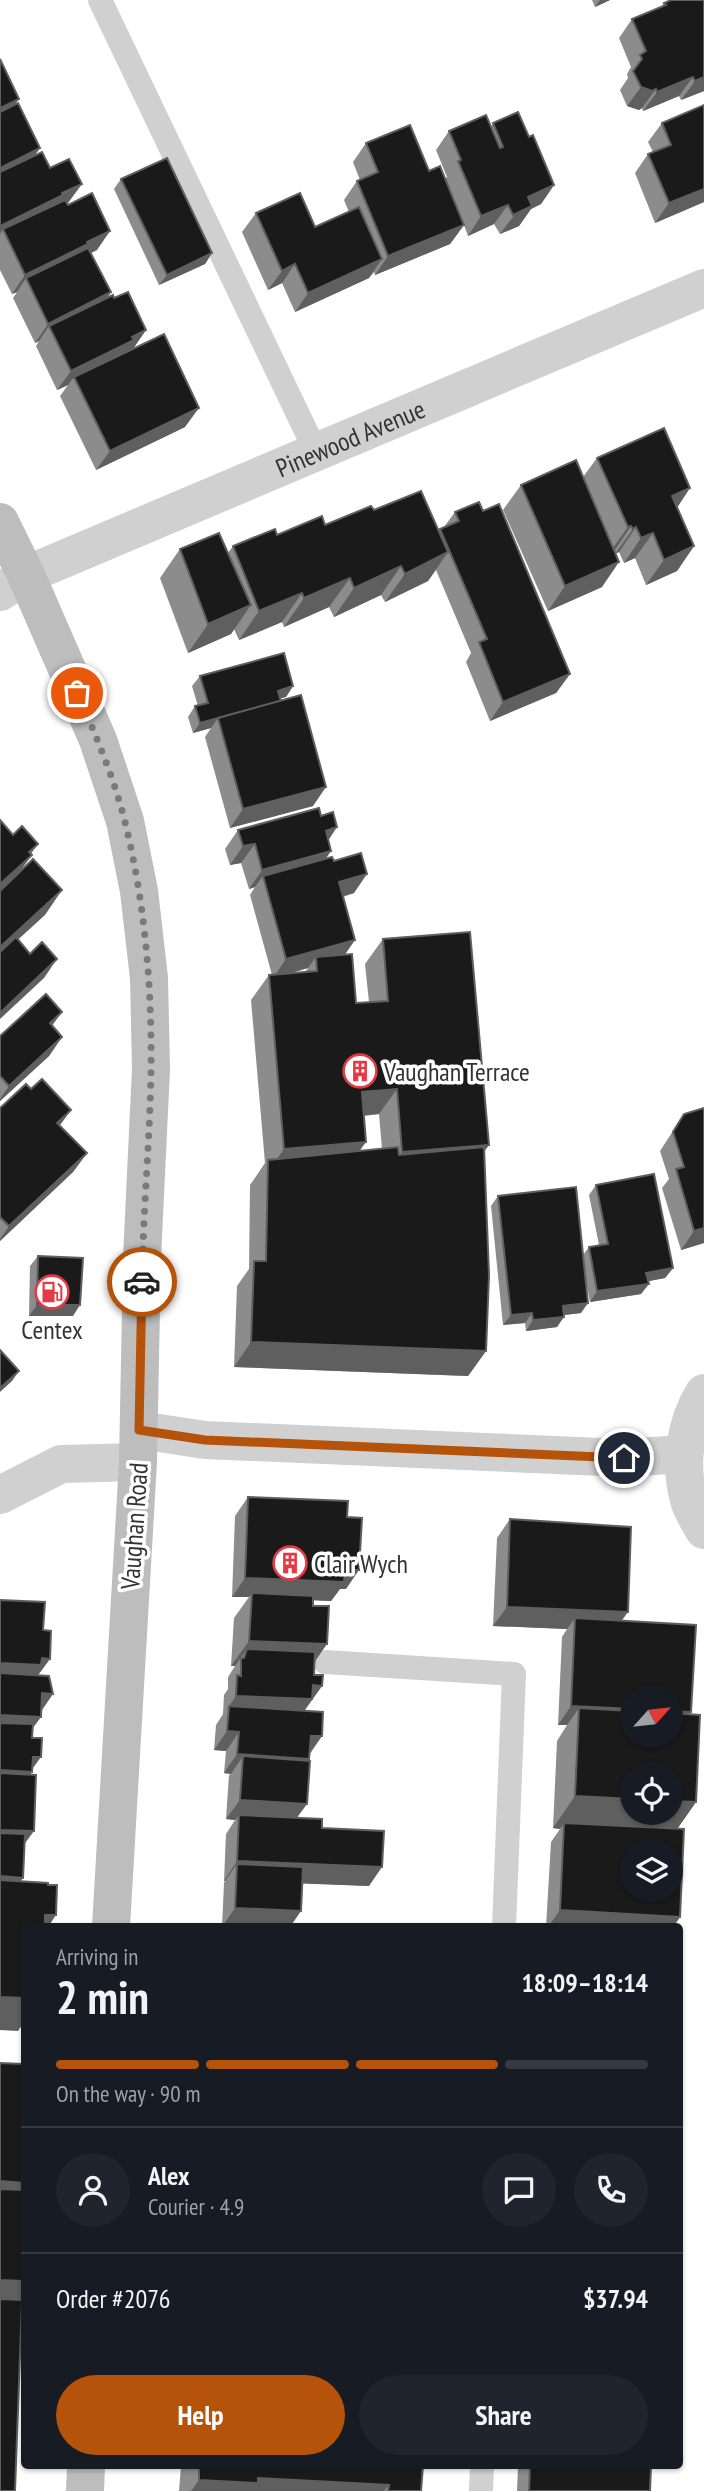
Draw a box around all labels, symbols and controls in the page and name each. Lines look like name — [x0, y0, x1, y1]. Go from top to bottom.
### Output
street label: Pinewood Avenue — [271, 392, 430, 484]
pin — [47, 663, 107, 723]
icon: bag — [58, 674, 96, 712]
building icon: Vaughan Terrace — [341, 1052, 379, 1090]
place label: Vaughan Terrace — [383, 1055, 530, 1088]
courier — [107, 1247, 177, 1317]
icon: car — [123, 1263, 161, 1301]
fuel station icon: Centex — [33, 1273, 71, 1311]
place label: Centex — [21, 1313, 83, 1346]
pin — [594, 1428, 654, 1488]
icon: home — [605, 1439, 643, 1477]
street label: Vaughan Road — [113, 1461, 155, 1592]
building icon: Clair Wych — [271, 1544, 309, 1582]
place label: Clair Wych — [314, 1547, 408, 1580]
north arrow — [620, 1685, 682, 1748]
map controls — [620, 1685, 683, 1902]
button: locate — [620, 1762, 683, 1825]
button: layers — [620, 1839, 683, 1902]
text: Arriving in — [56, 1942, 138, 1971]
text: 18:09–18:14 — [521, 1966, 648, 1999]
text: 2 min — [56, 1967, 149, 2027]
text: On the way · 90 m — [56, 2079, 200, 2108]
button: person — [56, 2153, 130, 2227]
button: chat — [482, 2153, 556, 2227]
button: phone — [574, 2153, 648, 2227]
text: Alex — [148, 2159, 189, 2192]
text: Courier · 4.9 — [148, 2192, 244, 2221]
text: Order #2076 — [56, 2282, 171, 2315]
text: $37.94 — [583, 2282, 648, 2315]
button: Help — [56, 2375, 345, 2455]
button: Share — [359, 2375, 648, 2455]

